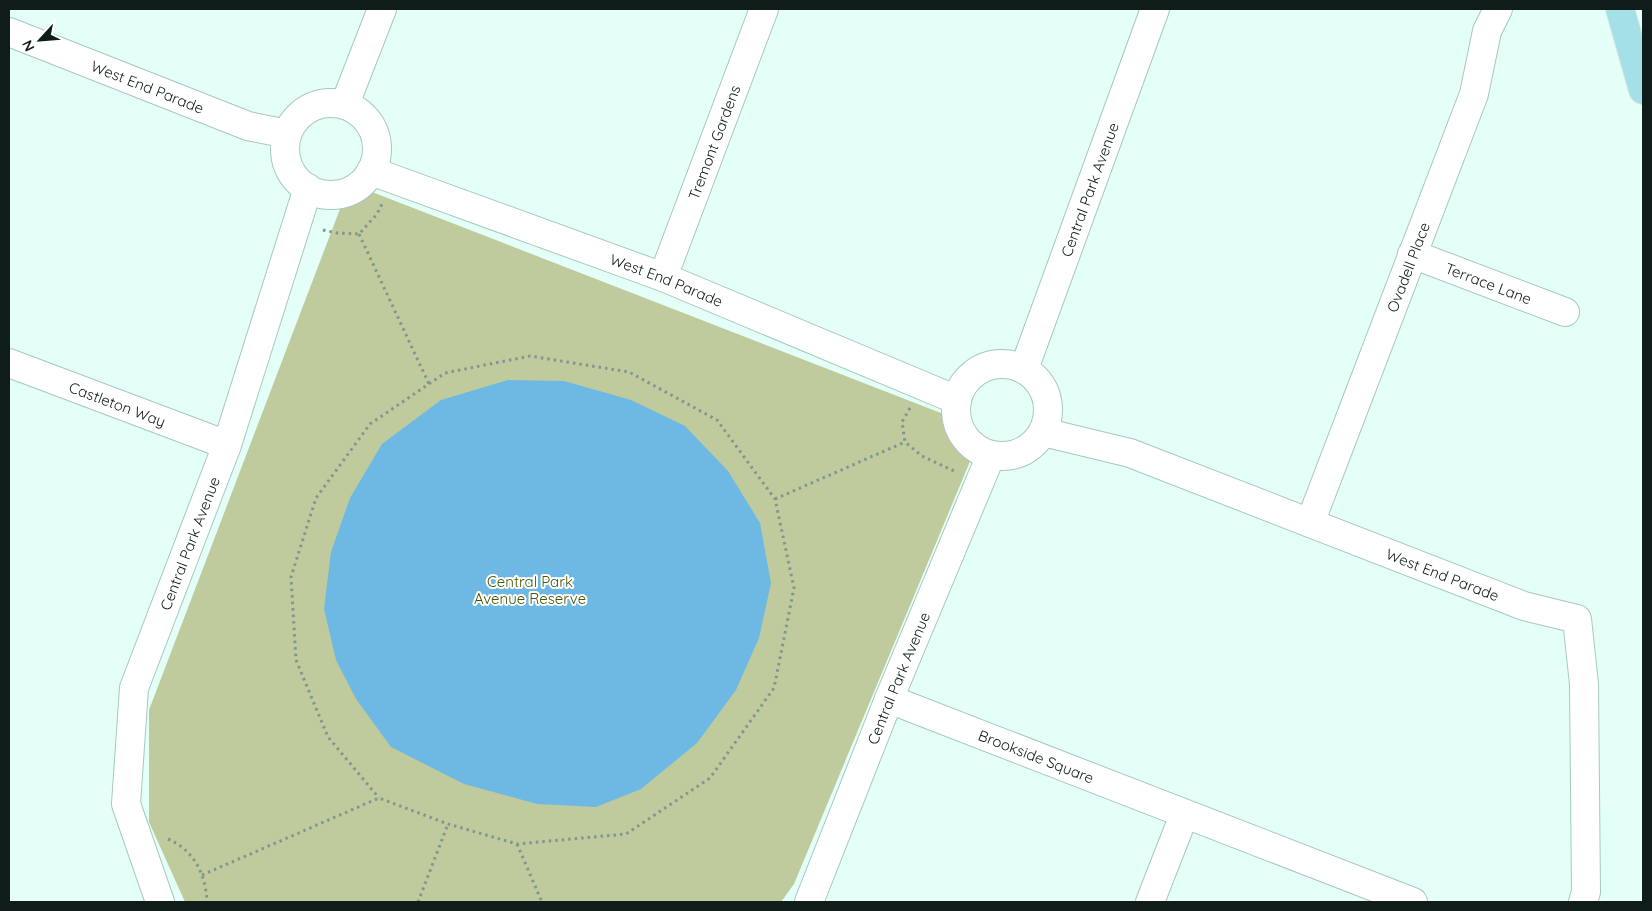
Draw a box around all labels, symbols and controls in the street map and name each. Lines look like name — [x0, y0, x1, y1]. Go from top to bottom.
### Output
north arrow — [15, 15, 65, 65]
text: N — [18, 37, 39, 54]
street label: West End Parade — [89, 56, 207, 117]
street label: Tremont Gardens — [684, 82, 744, 202]
street label: Central Park Avenue — [1056, 120, 1122, 259]
street label: Ovadell Place — [1382, 219, 1434, 315]
street label: West End Parade — [608, 249, 726, 311]
street label: Terrace Lane — [1443, 258, 1535, 308]
street label: Castleton Way — [67, 377, 168, 431]
street label: Central Park Avenue — [155, 474, 224, 613]
street label: West End Parade — [1384, 544, 1502, 605]
park label: Central Park Avenue Reserve — [474, 572, 586, 608]
street label: Central Park Avenue — [863, 609, 934, 747]
street label: Brookside Square — [976, 725, 1097, 787]

